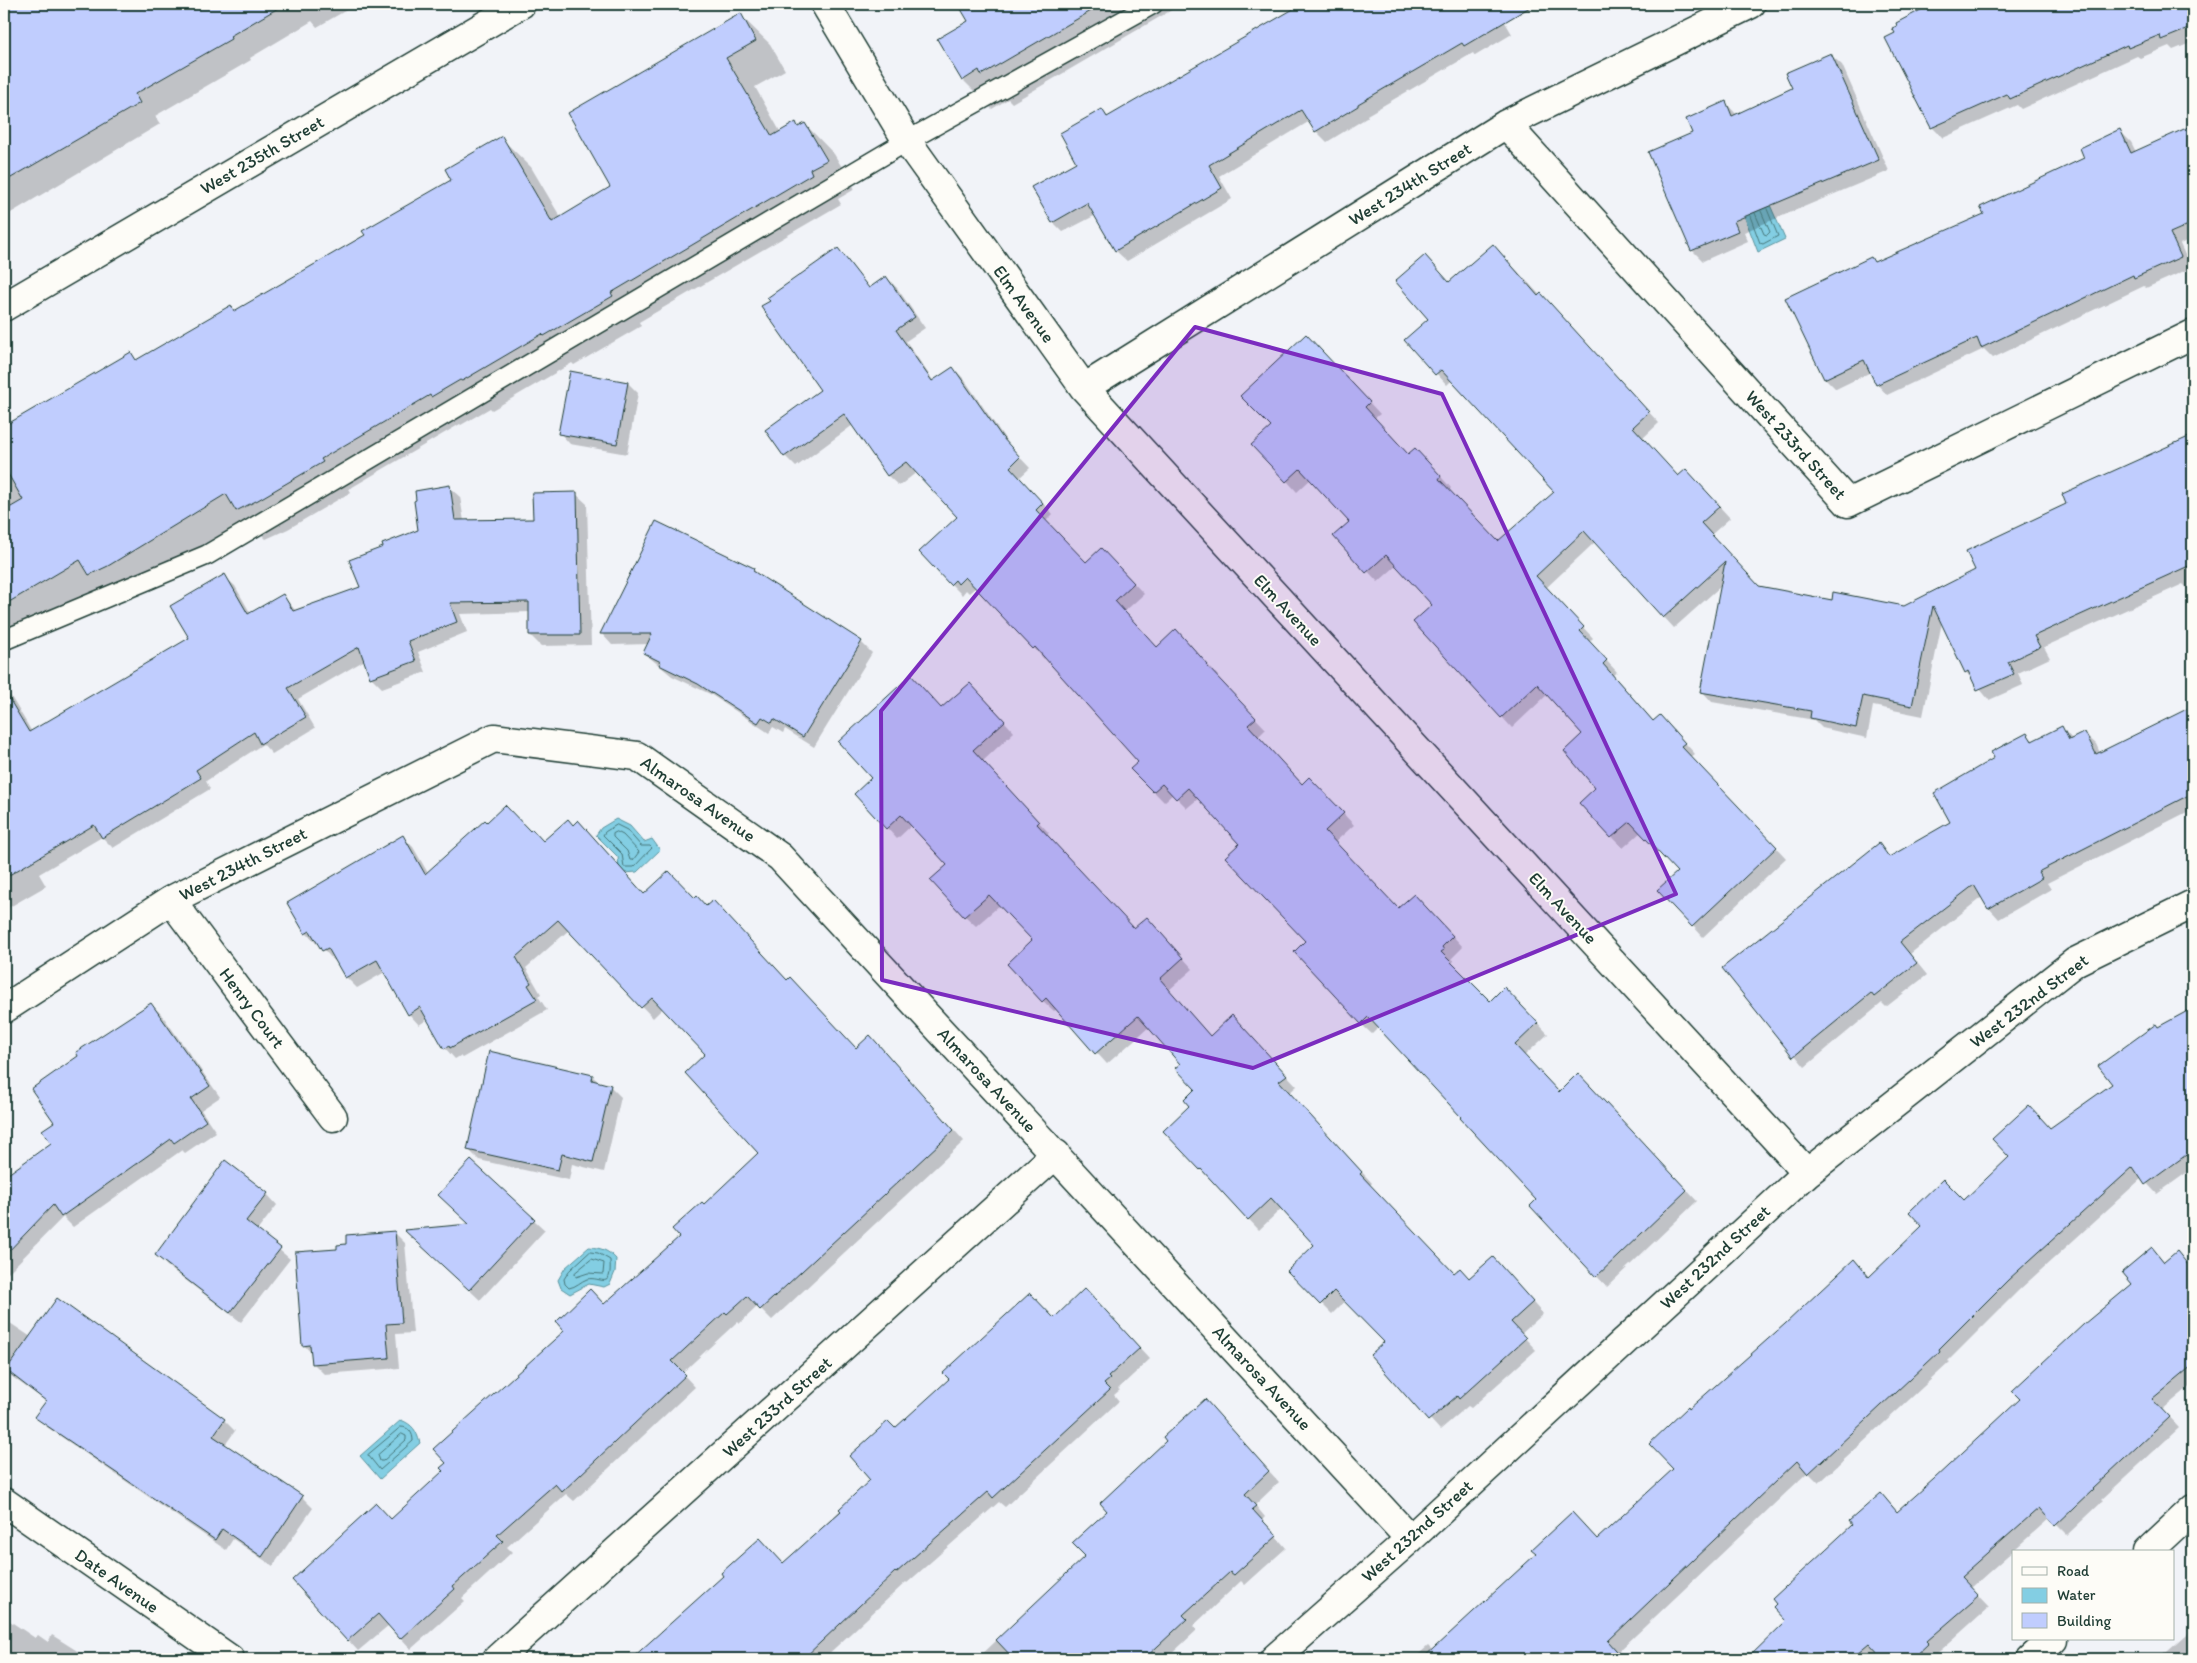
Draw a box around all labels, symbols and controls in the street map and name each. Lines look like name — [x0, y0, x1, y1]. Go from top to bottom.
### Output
street label: West 235th Street — [196, 111, 328, 199]
street label: West 234th Street — [1345, 137, 1476, 231]
street label: Elm Avenue — [988, 261, 1060, 347]
street label: West 233rd Street — [1741, 386, 1851, 505]
street label: Elm Avenue — [1249, 569, 1327, 651]
street label: Almarosa Avenue — [636, 751, 760, 847]
street label: West 234th Street — [175, 822, 311, 906]
street label: Elm Avenue — [1524, 867, 1602, 949]
street label: West 232nd Street — [1965, 949, 2093, 1053]
street label: Henry Court — [215, 963, 290, 1053]
street label: Almarosa Avenue — [933, 1023, 1041, 1137]
street label: West 232nd Street — [1655, 1200, 1775, 1314]
street label: Almarosa Avenue — [1208, 1321, 1316, 1435]
street label: West 233rd Street — [718, 1352, 837, 1462]
street label: West 232nd Street — [1357, 1475, 1478, 1587]
street label: Date Avenue — [71, 1544, 163, 1618]
legend — [2012, 1550, 2174, 1640]
text: Road — [2057, 1562, 2090, 1580]
text: Water — [2057, 1586, 2096, 1604]
text: Building — [2057, 1612, 2111, 1630]

